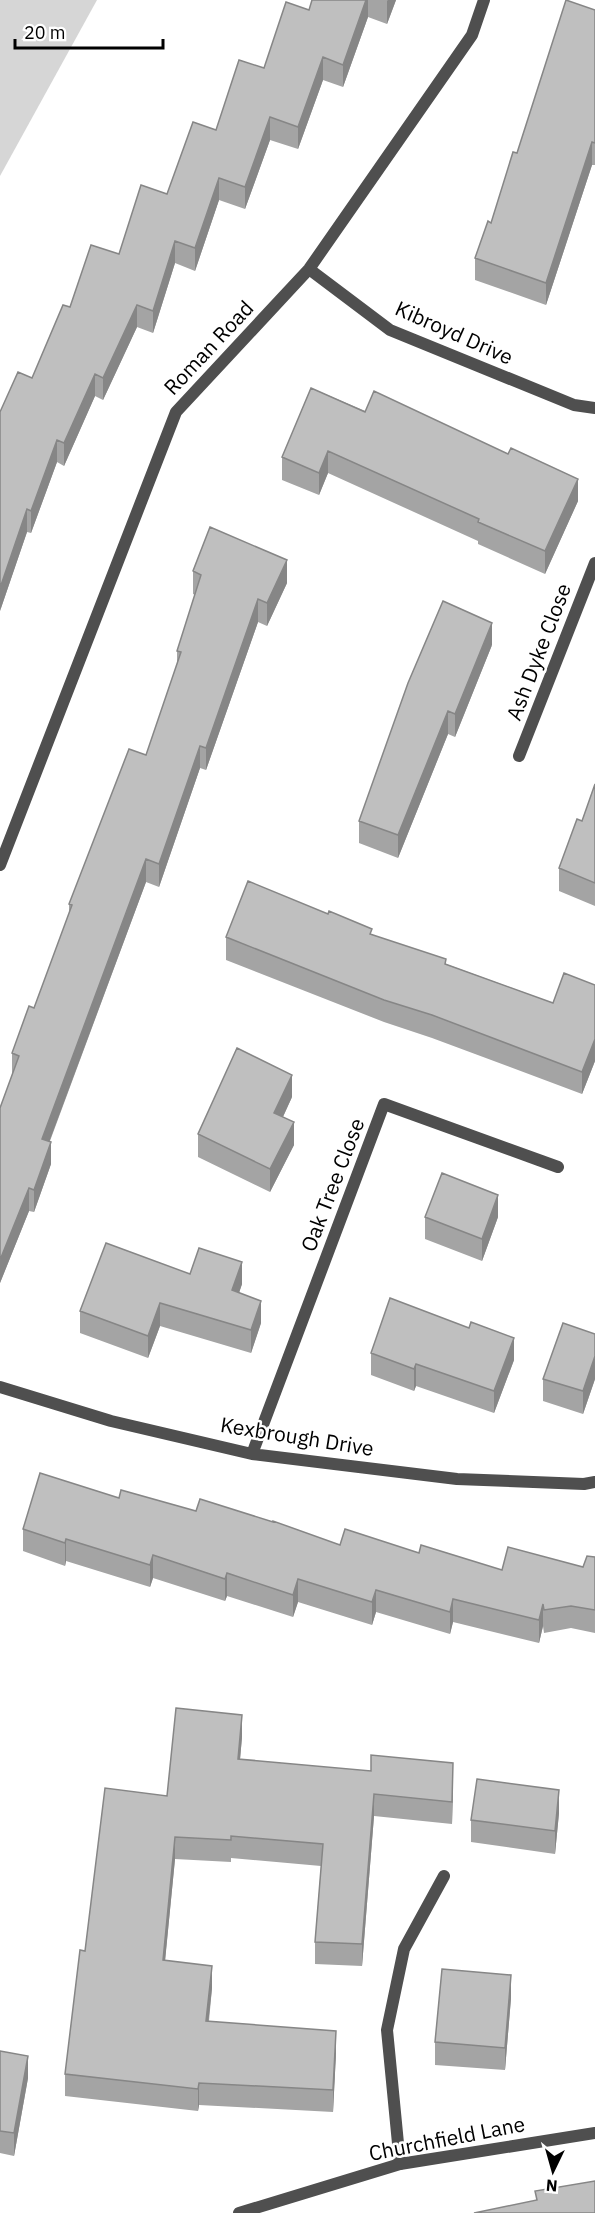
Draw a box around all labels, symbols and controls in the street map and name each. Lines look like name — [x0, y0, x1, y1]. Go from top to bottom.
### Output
scale bar — [15, 12, 164, 50]
text: 20 m — [24, 21, 66, 44]
street label: Roman Road — [157, 294, 259, 401]
street label: Kibroyd Drive — [391, 294, 518, 371]
street label: Ash Dyke Close — [499, 579, 577, 724]
street label: Oak Tree Close — [294, 1114, 370, 1256]
street label: Kexbrough Drive — [218, 1410, 376, 1462]
street label: Churchfield Lane — [366, 2109, 527, 2167]
north arrow — [523, 2141, 583, 2201]
text: N — [545, 2175, 558, 2196]

